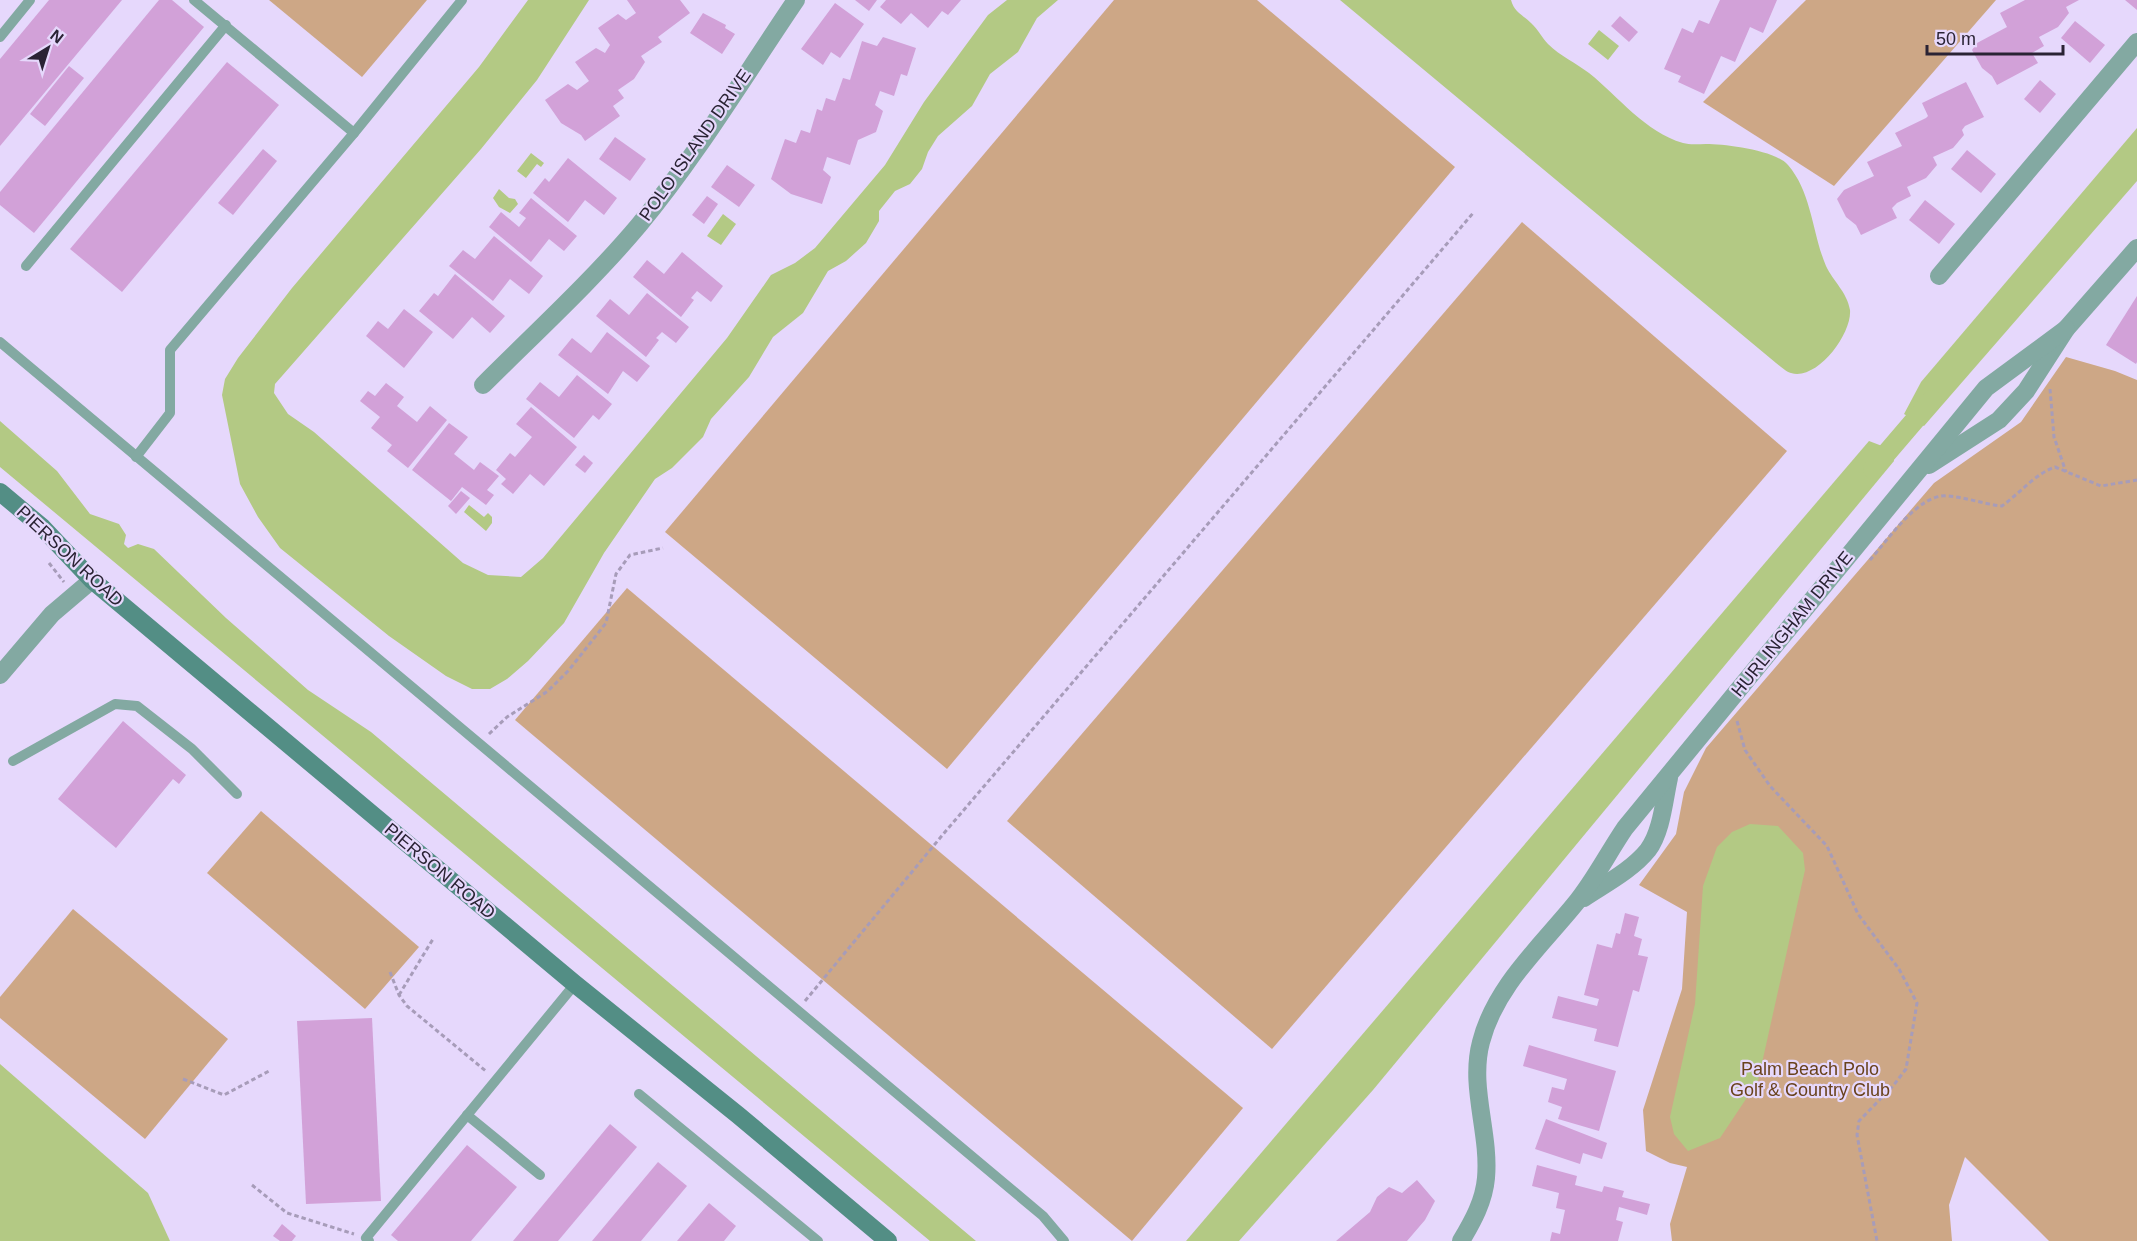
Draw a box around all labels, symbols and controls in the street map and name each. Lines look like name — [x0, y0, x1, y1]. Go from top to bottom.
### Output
north arrow — [18, 18, 78, 78]
scale bar — [1927, 18, 2064, 56]
text: N — [47, 26, 67, 47]
text: 50 m — [1936, 29, 1976, 49]
street label: POLO ISLAND DRIVE — [635, 66, 755, 224]
street label: PIERSON ROAD — [13, 502, 127, 610]
street label: HURLINGHAM DRIVE — [1727, 547, 1857, 701]
street label: PIERSON ROAD — [381, 819, 499, 923]
park label: Palm Beach Polo Golf & Country Club — [1730, 1059, 1890, 1100]

